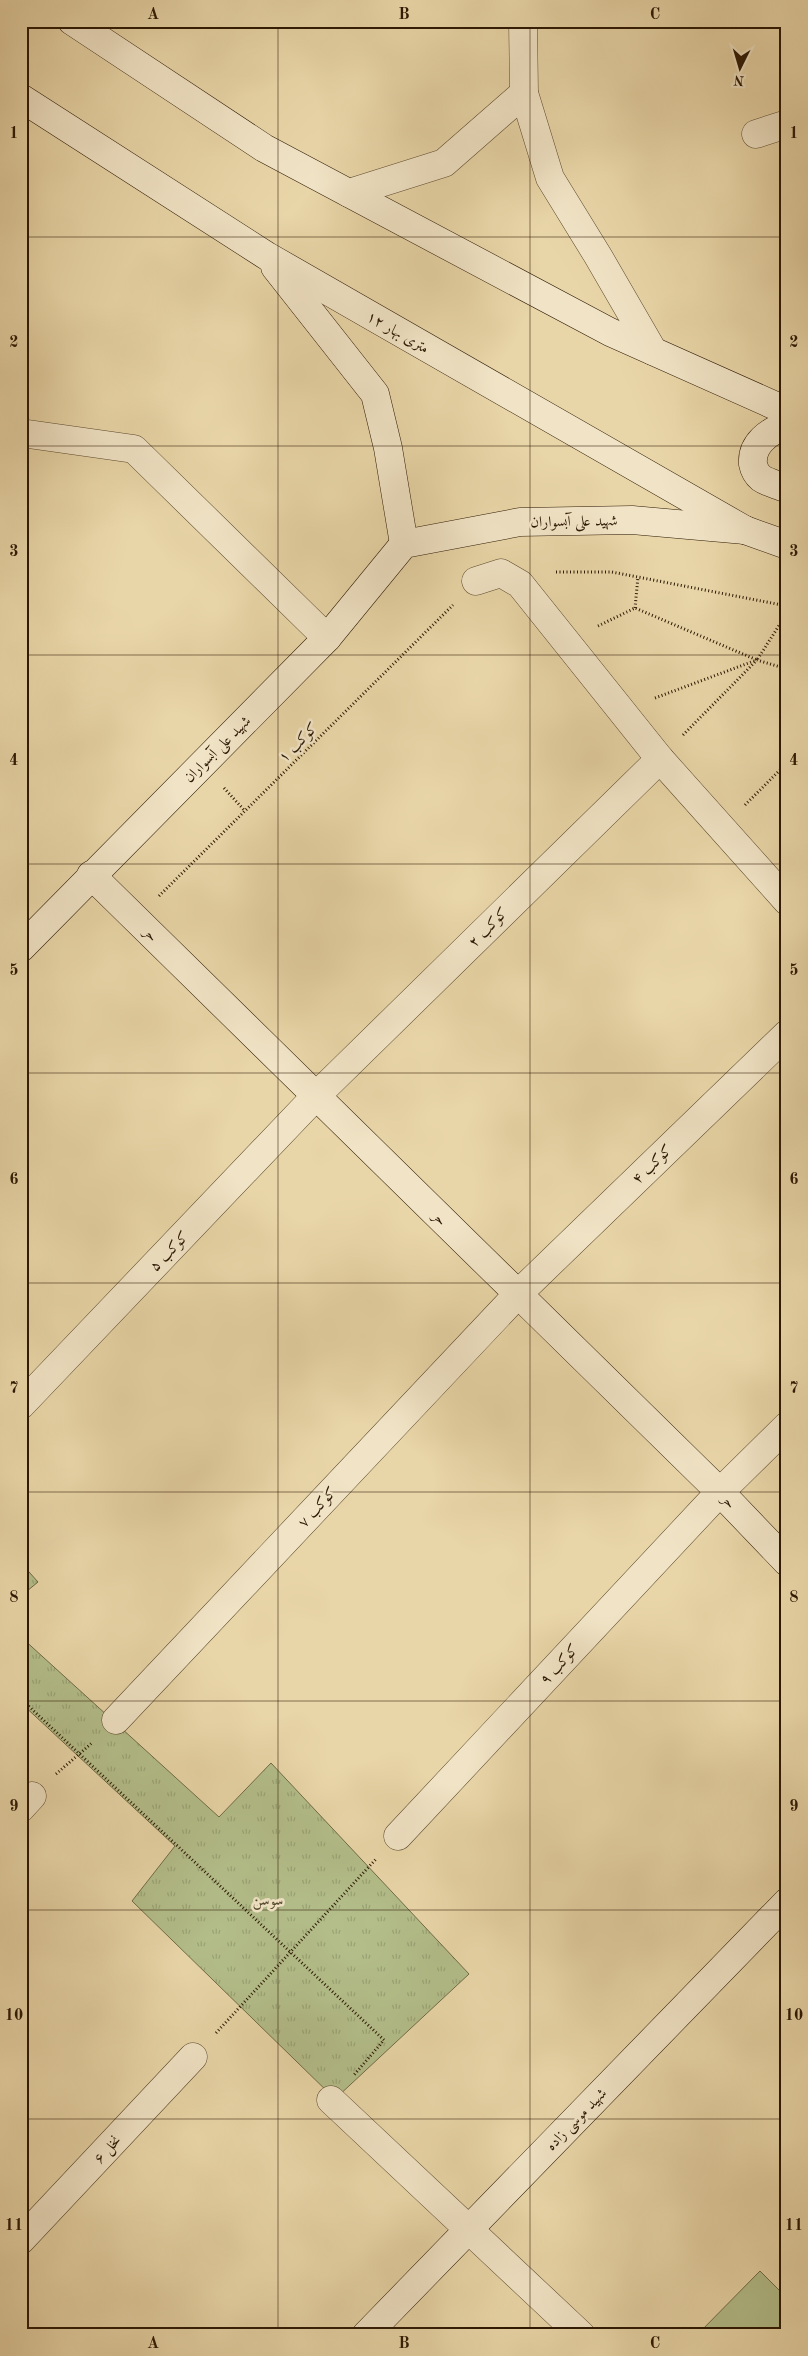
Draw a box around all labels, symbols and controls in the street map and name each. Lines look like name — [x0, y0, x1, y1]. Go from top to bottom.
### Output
text: A — [147, 7, 159, 23]
text: B — [398, 7, 410, 23]
text: C — [650, 7, 660, 23]
north arrow — [716, 42, 766, 92]
text: N — [733, 72, 745, 87]
text: 1 — [9, 126, 19, 142]
text: 1 — [789, 126, 799, 142]
street label: ۱۲ متری بهار — [363, 310, 431, 358]
text: 2 — [9, 335, 19, 351]
text: 2 — [789, 335, 799, 351]
street label: شهید علی آبسواران — [530, 511, 618, 533]
text: 3 — [9, 544, 19, 560]
text: 3 — [789, 544, 799, 560]
street label: شهید علی آبسواران — [180, 712, 256, 788]
street label: کوکب ۱ — [276, 720, 322, 766]
text: 4 — [9, 753, 19, 769]
text: 4 — [789, 753, 799, 769]
street label: کوکب ۲ — [466, 905, 512, 951]
street label: حر — [139, 924, 160, 945]
text: 5 — [9, 963, 19, 979]
text: 5 — [789, 963, 799, 979]
street label: کوکب ۴ — [630, 1142, 677, 1188]
text: 6 — [9, 1172, 19, 1188]
text: 6 — [789, 1172, 799, 1188]
street label: حر — [428, 1208, 449, 1229]
street label: کوکب ۵ — [147, 1229, 193, 1276]
text: 7 — [9, 1381, 19, 1397]
text: 7 — [789, 1381, 799, 1397]
street label: کوکب ۷ — [295, 1484, 341, 1532]
street label: حر — [717, 1491, 738, 1512]
text: 8 — [9, 1590, 19, 1606]
text: 8 — [789, 1590, 799, 1606]
street label: کوکب ۹ — [537, 1641, 583, 1689]
text: 9 — [9, 1799, 19, 1815]
text: 9 — [789, 1799, 799, 1815]
park label: سوسن — [252, 1894, 284, 1910]
text: 10 — [5, 2008, 23, 2024]
text: 10 — [785, 2008, 803, 2024]
street label: شهید موسی زاده — [544, 2086, 612, 2155]
street label: نخل ۶ — [92, 2133, 126, 2168]
text: 11 — [5, 2218, 23, 2234]
text: 11 — [785, 2218, 803, 2234]
text: A — [147, 2336, 159, 2352]
text: B — [398, 2336, 410, 2352]
text: C — [650, 2336, 660, 2352]

